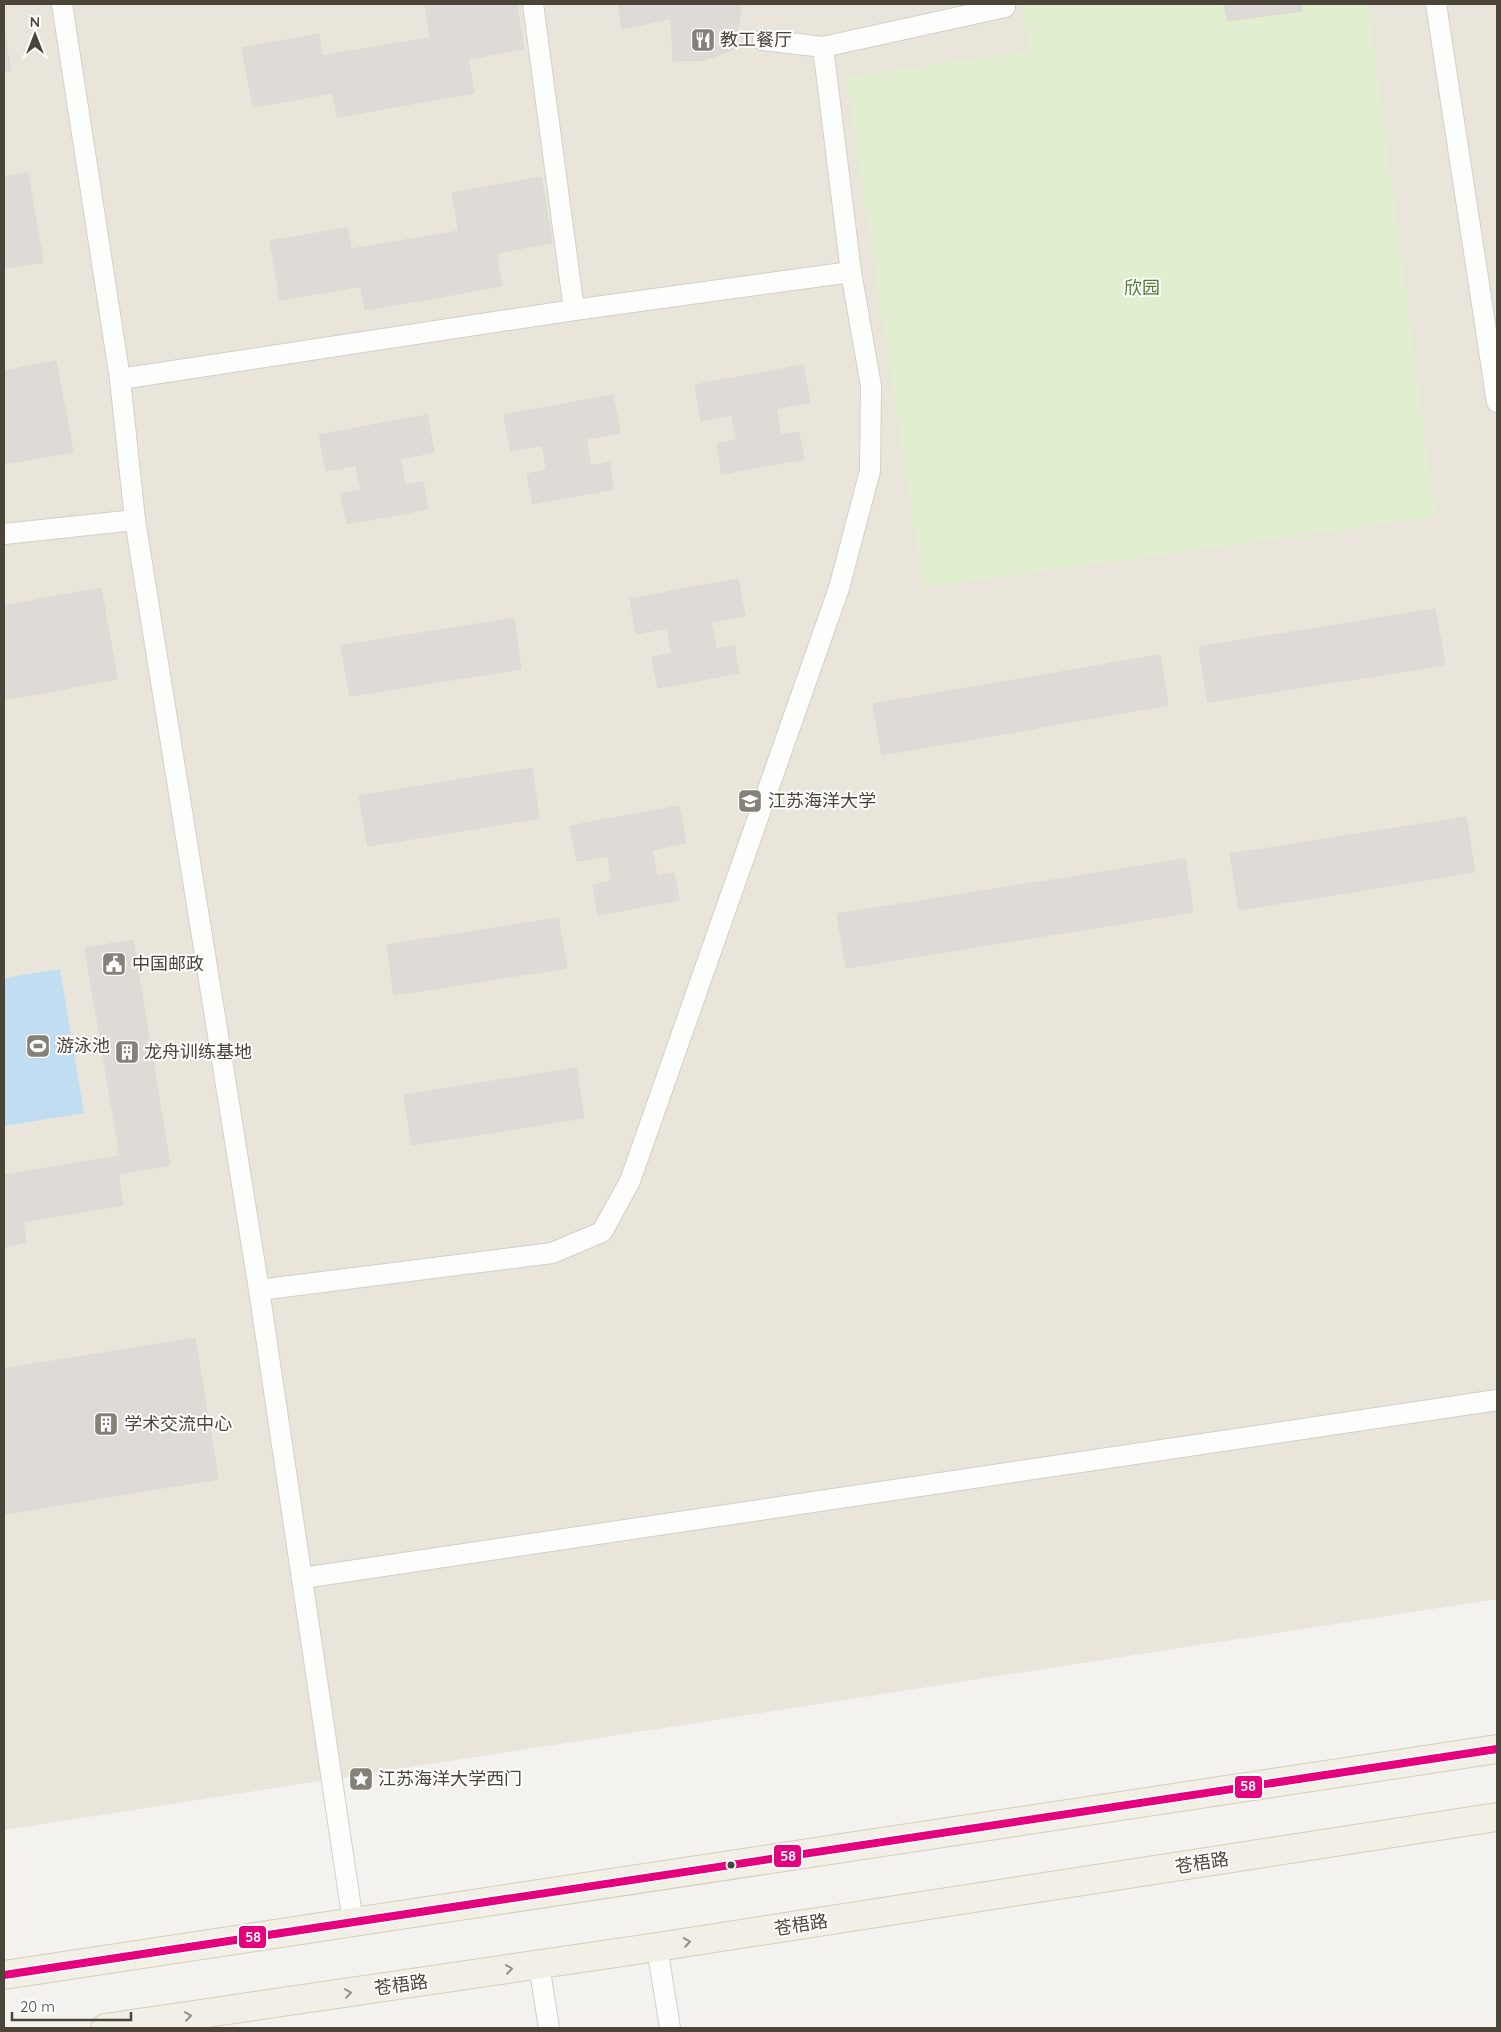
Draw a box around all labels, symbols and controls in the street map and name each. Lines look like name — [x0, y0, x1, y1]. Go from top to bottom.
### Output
north arrow — [10, 10, 60, 60]
text: N — [30, 13, 40, 31]
restaurant icon: 教工餐厅 — [690, 27, 716, 53]
place label: 教工餐厅 — [720, 28, 792, 51]
park label: 欣园 — [1124, 276, 1160, 299]
school or university icon: 江苏海洋大学 — [737, 788, 763, 814]
place label: 江苏海洋大学 — [768, 789, 876, 812]
public building icon: 中国邮政 — [101, 951, 127, 977]
place label: 中国邮政 — [132, 952, 204, 975]
sports icon: 游泳池 — [25, 1033, 51, 1059]
place label: 游泳池 — [56, 1034, 110, 1057]
building icon: 龙舟训练基地 — [114, 1039, 140, 1065]
place label: 龙舟训练基地 — [144, 1040, 252, 1063]
building icon: 学术交流中心 — [93, 1411, 119, 1437]
place label: 学术交流中心 — [124, 1412, 232, 1435]
place icon: 江苏海洋大学西门 — [348, 1766, 374, 1792]
place label: 江苏海洋大学西门 — [378, 1767, 522, 1790]
line badge: 58 — [1234, 1775, 1263, 1799]
text: 58 — [1240, 1777, 1256, 1795]
line badge: 58 — [773, 1844, 802, 1868]
text: 58 — [780, 1847, 796, 1865]
street label: 苍梧路 — [1173, 1847, 1230, 1878]
unlabelled marker — [726, 1860, 736, 1870]
street label: 苍梧路 — [772, 1909, 829, 1940]
line badge: 58 — [238, 1925, 267, 1949]
text: 58 — [245, 1928, 261, 1946]
one-way arrow — [684, 1937, 692, 1948]
one-way arrow — [506, 1964, 514, 1975]
street label: 苍梧路 — [373, 1969, 429, 2000]
one-way arrow — [344, 1988, 353, 1998]
scale bar — [12, 1990, 131, 2022]
text: 20 m — [20, 1997, 55, 2016]
one-way arrow — [184, 2011, 192, 2022]

